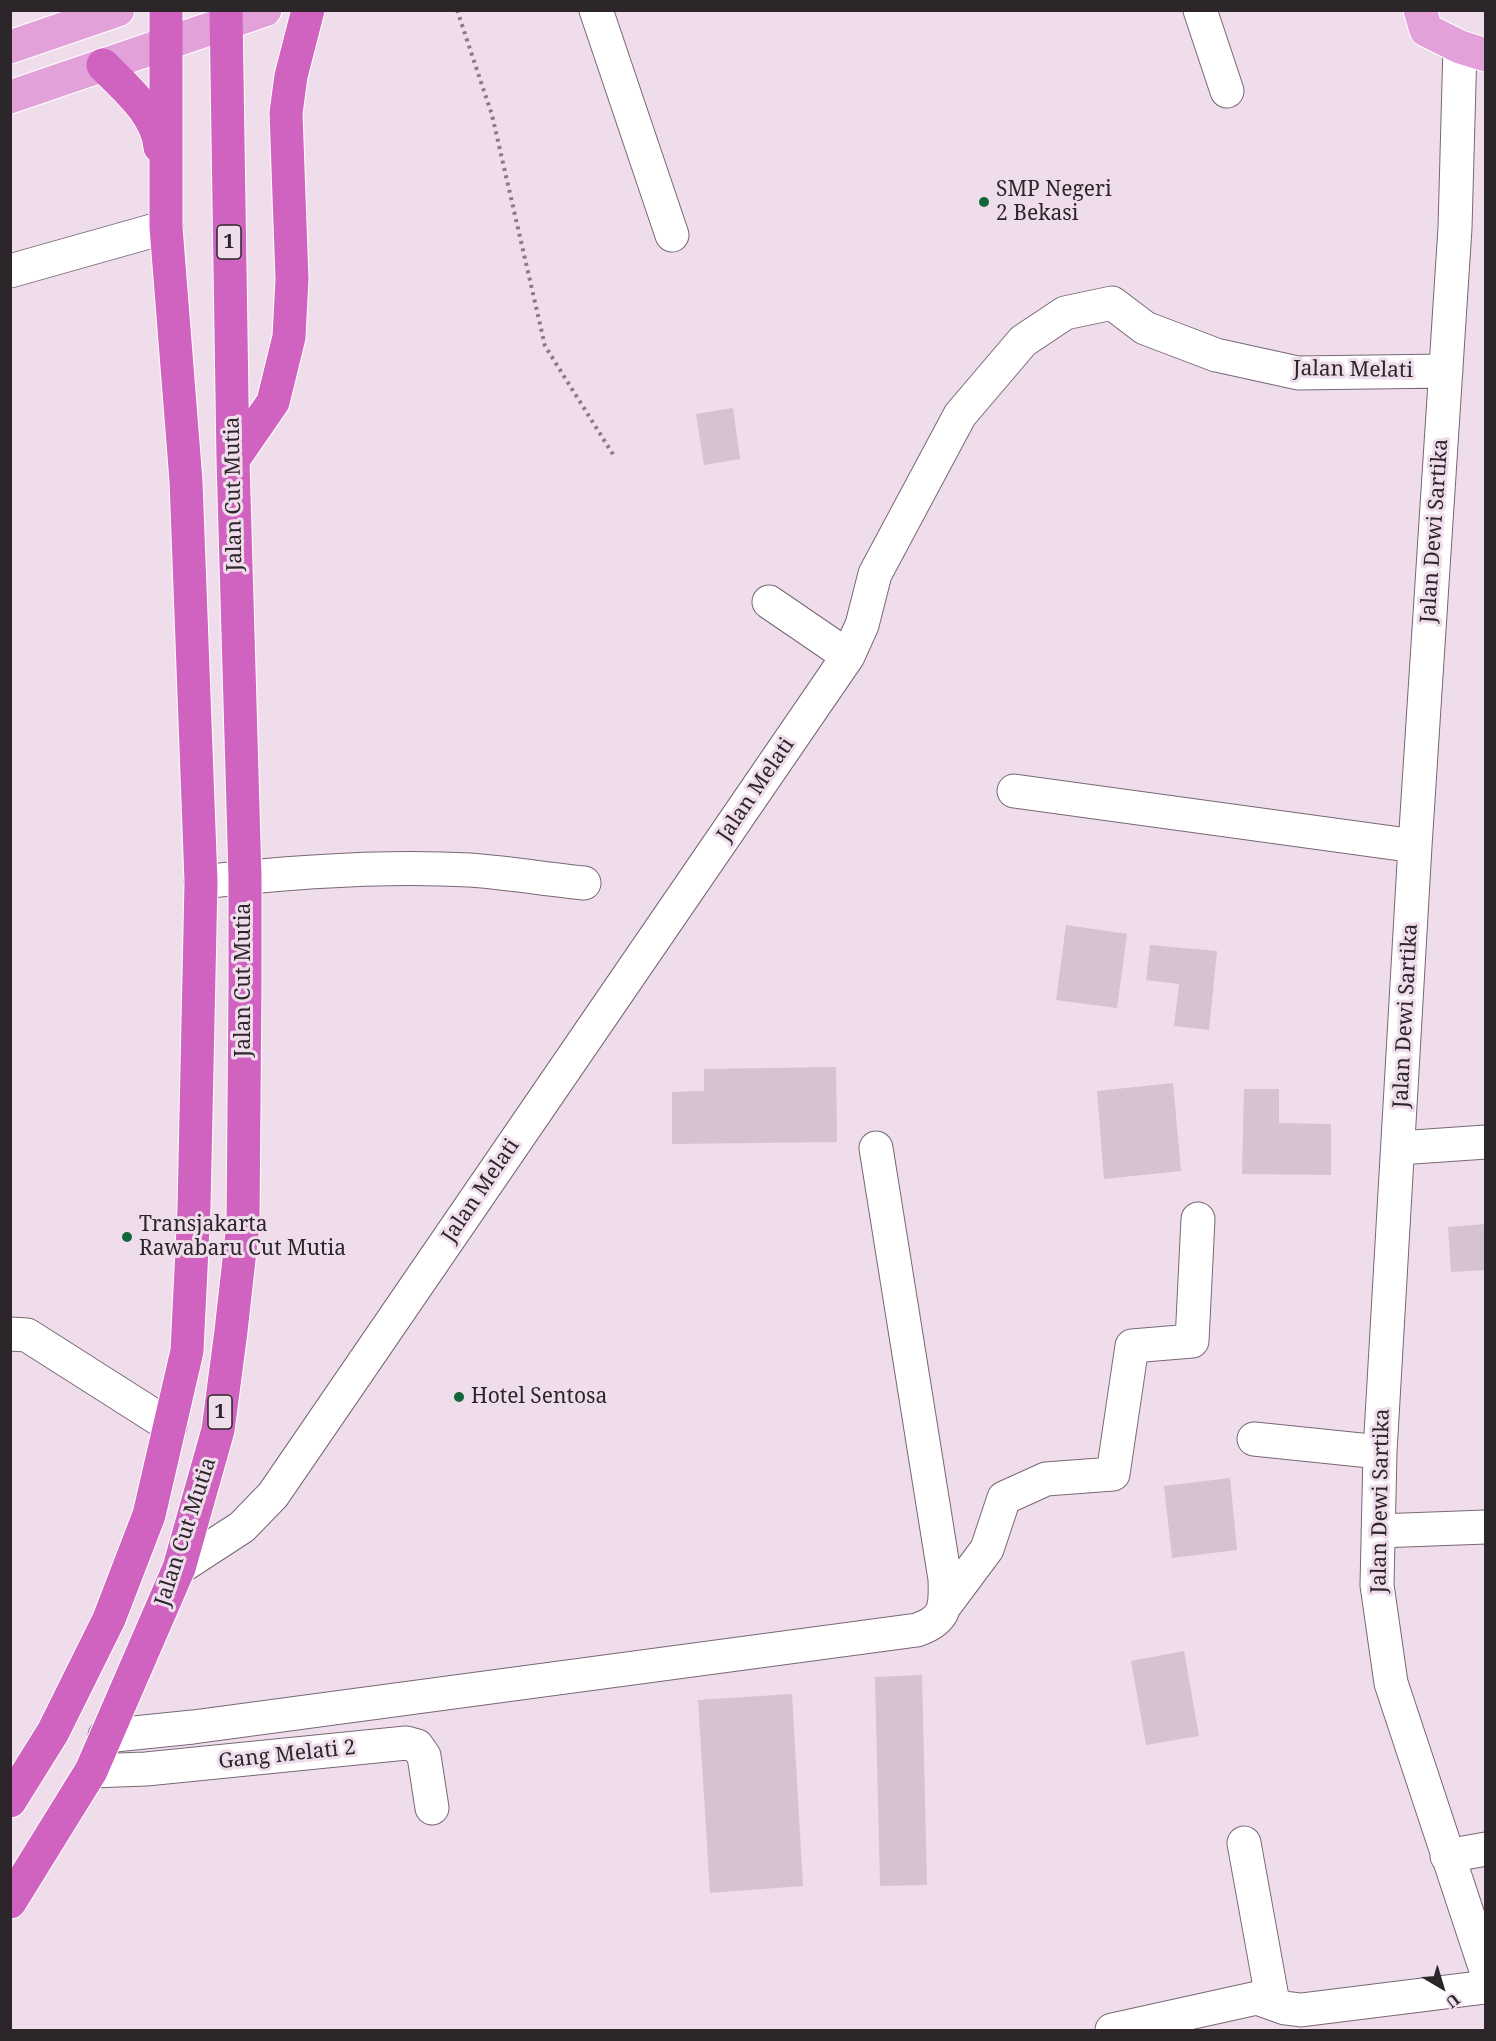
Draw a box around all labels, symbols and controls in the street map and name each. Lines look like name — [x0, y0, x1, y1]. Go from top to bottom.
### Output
place label: SMP Negeri 2 Bekasi — [996, 177, 1112, 227]
marker: SMP Negeri 2 Bekasi — [977, 195, 991, 209]
road number: 1 — [217, 225, 241, 259]
street label: Jalan Melati — [1293, 356, 1413, 384]
street label: Jalan Cut Mutia — [220, 416, 248, 572]
street label: Jalan Dewi Sartika — [1416, 438, 1454, 624]
street label: Jalan Melati — [712, 733, 800, 847]
street label: Jalan Cut Mutia — [231, 903, 257, 1057]
street label: Jalan Dewi Sartika — [1389, 923, 1423, 1109]
street label: Jalan Melati — [437, 1134, 525, 1248]
place label: Transjakarta Rawabaru Cut Mutia — [139, 1212, 346, 1262]
marker: Transjakarta Rawabaru Cut Mutia — [120, 1230, 134, 1244]
place label: Hotel Sentosa — [471, 1384, 607, 1410]
marker: Hotel Sentosa — [452, 1390, 466, 1404]
road number: 1 — [208, 1395, 232, 1429]
street label: Jalan Dewi Sartika — [1367, 1408, 1395, 1594]
street label: Jalan Cut Mutia — [150, 1455, 222, 1609]
street label: Gang Melati 2 — [217, 1735, 357, 1775]
north arrow — [1412, 1957, 1472, 2017]
text: U — [1442, 1989, 1465, 2014]

